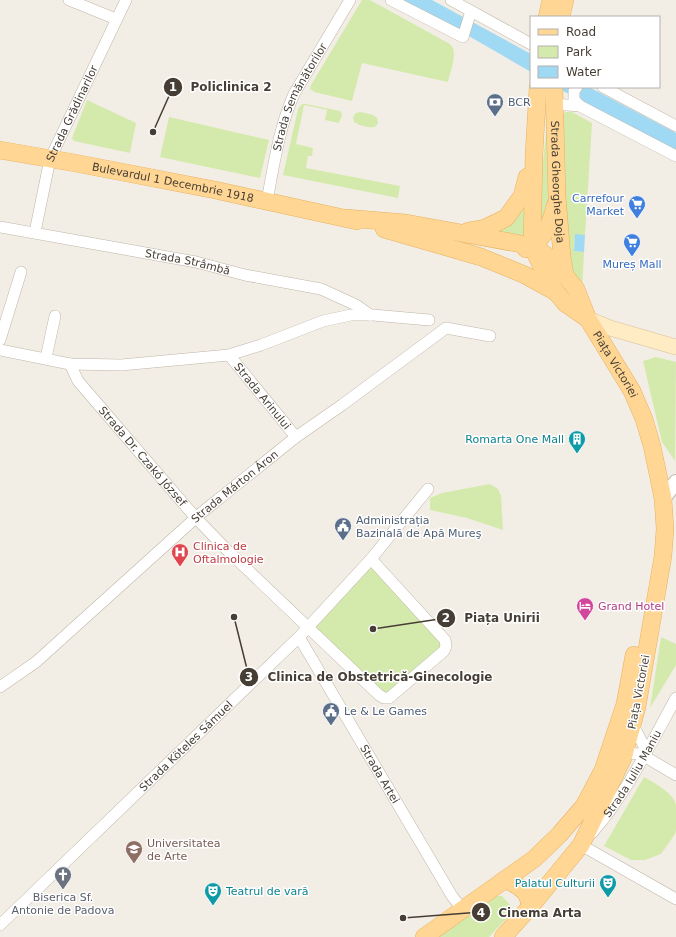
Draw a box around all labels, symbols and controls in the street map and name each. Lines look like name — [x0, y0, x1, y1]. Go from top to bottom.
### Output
legend — [530, 16, 660, 88]
text: Road — [566, 25, 596, 39]
street label: Strada Semănătorilor — [270, 40, 330, 152]
text: Park — [566, 45, 592, 59]
street label: Strada Grădinarilor — [43, 63, 101, 164]
text: Water — [566, 65, 602, 79]
callout: Policlinica 2 — [163, 75, 280, 99]
text: 1 — [169, 80, 177, 94]
text: Policlinica 2 — [191, 80, 272, 94]
bank icon: BCR — [485, 92, 505, 117]
place label: BCR — [508, 96, 531, 109]
street label: Strada Gheorghe Doja — [548, 121, 567, 244]
street label: Bulevardul 1 Decembrie 1918 — [91, 160, 255, 205]
place label: Carrefour Market — [572, 192, 625, 218]
supermarket icon: Carrefour Market — [627, 194, 647, 219]
supermarket icon: Mureș Mall — [622, 232, 642, 257]
street label: Strada Strâmbă — [144, 247, 232, 277]
place label: Mureș Mall — [602, 258, 662, 271]
street label: Piața Victoriei — [590, 329, 641, 400]
street label: Strada Arinului — [232, 360, 294, 432]
street label: Strada Dr. Czakó József — [96, 404, 190, 510]
building icon: Romarta One Mall — [567, 429, 587, 454]
place label: Romarta One Mall — [465, 433, 564, 446]
street label: Strada Márton Áron — [189, 448, 281, 525]
place label: Administrația Bazinală de Apă Mureş — [356, 514, 482, 540]
public building icon: Administrația Bazinală de Apă Mureş — [333, 516, 353, 541]
place label: Clinica de Oftalmologie — [193, 540, 264, 566]
hospital icon: Clinica de Oftalmologie — [170, 542, 190, 567]
hotel icon: Grand Hotel — [575, 596, 595, 621]
place label: Grand Hotel — [598, 600, 664, 613]
callout: Piața Unirii — [436, 606, 548, 630]
text: 2 — [442, 611, 450, 625]
text: Piața Unirii — [464, 611, 540, 625]
street label: Piața Victoriei — [625, 654, 653, 730]
callout: Clinica de Obstetrică-Ginecologie — [239, 665, 500, 689]
text: 3 — [245, 670, 253, 684]
text: Clinica de Obstetrică-Ginecologie — [268, 670, 492, 684]
street label: Strada Köteles Sámuel — [136, 698, 235, 794]
public building icon: Le & Le Games — [321, 701, 341, 726]
place label: Le & Le Games — [344, 705, 427, 718]
street label: Strada Iuliu Maniu — [601, 728, 664, 820]
street label: Strada Artei — [357, 742, 402, 806]
place label: Universitatea de Arte — [147, 837, 221, 863]
school or university icon: Universitatea de Arte — [124, 839, 144, 864]
church icon: Biserica Sf. Antonie de Padova — [53, 865, 73, 890]
theatre icon: Palatul Culturii — [598, 873, 618, 898]
place label: Palatul Culturii — [515, 877, 595, 890]
theatre icon: Teatrul de vară — [203, 881, 223, 906]
place label: Teatrul de vară — [225, 885, 308, 898]
place label: Biserica Sf. Antonie de Padova — [12, 891, 114, 917]
callout: Cinema Arta — [471, 900, 590, 924]
text: 4 — [477, 906, 485, 920]
text: Cinema Arta — [498, 906, 582, 920]

